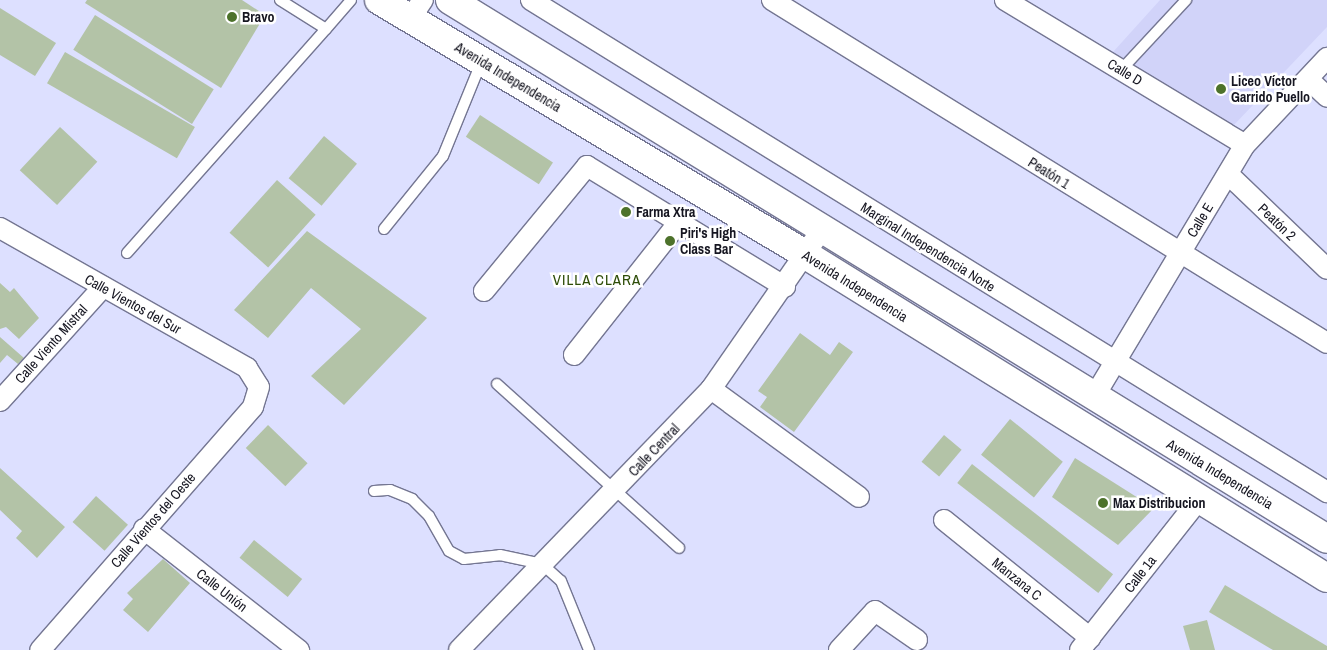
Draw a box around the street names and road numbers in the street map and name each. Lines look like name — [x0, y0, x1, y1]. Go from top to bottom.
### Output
street label: Avenida Independencia — [452, 39, 564, 115]
street label: Calle D — [1105, 55, 1145, 89]
street label: Peatón 1 — [1025, 154, 1073, 192]
street label: Marginal Independencia Norte — [858, 199, 998, 295]
street label: Calle E — [1183, 200, 1217, 240]
street label: Peatón 2 — [1255, 200, 1299, 244]
street label: Avenida Independencia — [799, 247, 911, 325]
street label: Calle Vientos del Sur — [82, 271, 184, 337]
street label: Calle Viento Mistral — [11, 301, 91, 387]
street label: Calle Central — [625, 420, 683, 480]
street label: Avenida Independencia — [1164, 436, 1276, 512]
street label: Calle Vientos del Oeste — [107, 469, 199, 571]
street label: Calle 1a — [1120, 552, 1160, 596]
street label: Manzana C — [989, 554, 1045, 604]
street label: Calle Unión — [193, 565, 251, 615]

